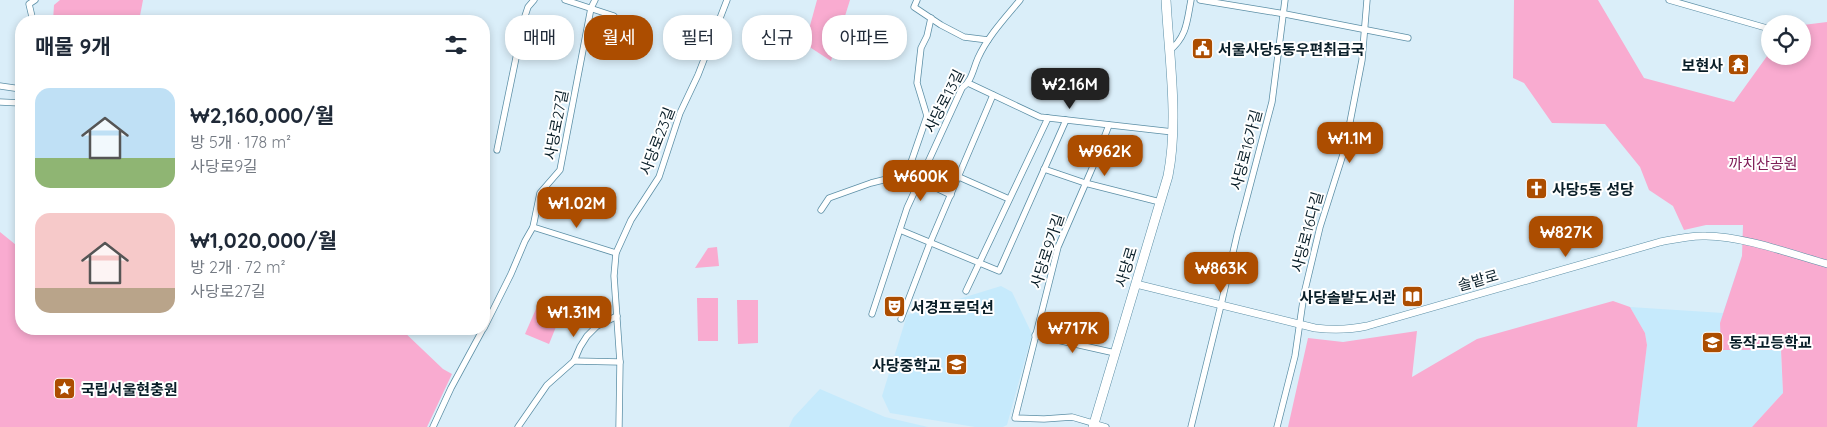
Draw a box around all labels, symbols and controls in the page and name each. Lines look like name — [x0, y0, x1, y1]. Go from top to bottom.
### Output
chip: 매매 — [505, 15, 574, 60]
chip: 월세 — [584, 15, 653, 60]
chip: 필터 — [663, 15, 732, 60]
chip: 신규 — [742, 15, 812, 60]
chip: 아파트 — [822, 15, 907, 60]
map controls — [1761, 15, 1811, 65]
button: locate — [1761, 15, 1811, 65]
icon: filters — [442, 31, 470, 59]
text: 매물 9개 — [35, 33, 111, 59]
public building icon: 서울사당5동우편취급국 — [1190, 37, 1214, 61]
place label: 서울사당5동우편취급국 — [1218, 40, 1365, 59]
temple icon: 보현사 — [1727, 53, 1751, 77]
place label: 보현사 — [1682, 56, 1723, 75]
street label: 사당로13길 — [920, 66, 968, 136]
pin: ₩2.16M — [1029, 68, 1111, 110]
text: ₩2.16M — [1042, 74, 1098, 94]
street label: 사당로27길 — [540, 88, 572, 162]
text: ₩2,160,000/월 — [190, 102, 334, 128]
street label: 사당로23길 — [635, 104, 679, 178]
icon: home — [75, 108, 135, 168]
street label: 사당로16가길 — [1226, 108, 1266, 192]
pin: ₩1.1M — [1315, 121, 1385, 164]
text: ₩1.1M — [1328, 128, 1372, 148]
text: 방 5개 · 178 m² — [190, 132, 291, 152]
pin: ₩962K — [1070, 134, 1140, 177]
text: ₩962K — [1079, 141, 1131, 161]
park label: 까치산공원 — [1728, 154, 1798, 173]
text: 사당로9길 — [190, 156, 258, 176]
pin: ₩600K — [886, 160, 956, 202]
text: ₩600K — [894, 166, 948, 186]
church icon: 사당5동 성당 — [1524, 177, 1548, 201]
place label: 사당5동 성당 — [1552, 180, 1634, 199]
pin: ₩1.02M — [536, 186, 618, 229]
street label: 사당로16다길 — [1287, 190, 1327, 274]
text: ₩1.02M — [548, 193, 606, 213]
street label: 사당로9가길 — [1026, 211, 1068, 291]
pin: ₩827K — [1531, 216, 1601, 258]
text: ₩827K — [1540, 222, 1592, 242]
text: ₩1,020,000/월 — [190, 227, 337, 253]
icon: home — [75, 233, 135, 293]
street label: 사당로 — [1111, 244, 1141, 290]
pin: ₩863K — [1186, 252, 1256, 294]
text: 방 2개 · 72 m² — [190, 257, 286, 277]
text: ₩863K — [1195, 258, 1247, 278]
street label: 솔밭로 — [1455, 265, 1501, 295]
text: 사당로27길 — [190, 281, 266, 301]
library icon: 사당솔밭도서관 — [1400, 285, 1424, 309]
place label: 사당솔밭도서관 — [1299, 288, 1396, 307]
theatre icon: 서경프로덕션 — [883, 295, 907, 319]
pin: ₩1.31M — [533, 296, 615, 338]
place label: 서경프로덕션 — [911, 298, 994, 317]
text: ₩1.31M — [547, 302, 601, 322]
pin: ₩717K — [1038, 312, 1108, 354]
text: ₩717K — [1048, 318, 1098, 338]
school or university icon: 동작고등학교 — [1701, 330, 1725, 354]
place label: 동작고등학교 — [1729, 333, 1812, 352]
school or university icon: 사당중학교 — [945, 353, 969, 377]
place label: 사당중학교 — [872, 356, 941, 375]
place icon: 국립서울현충원 — [53, 377, 77, 401]
place label: 국립서울현충원 — [81, 380, 178, 399]

